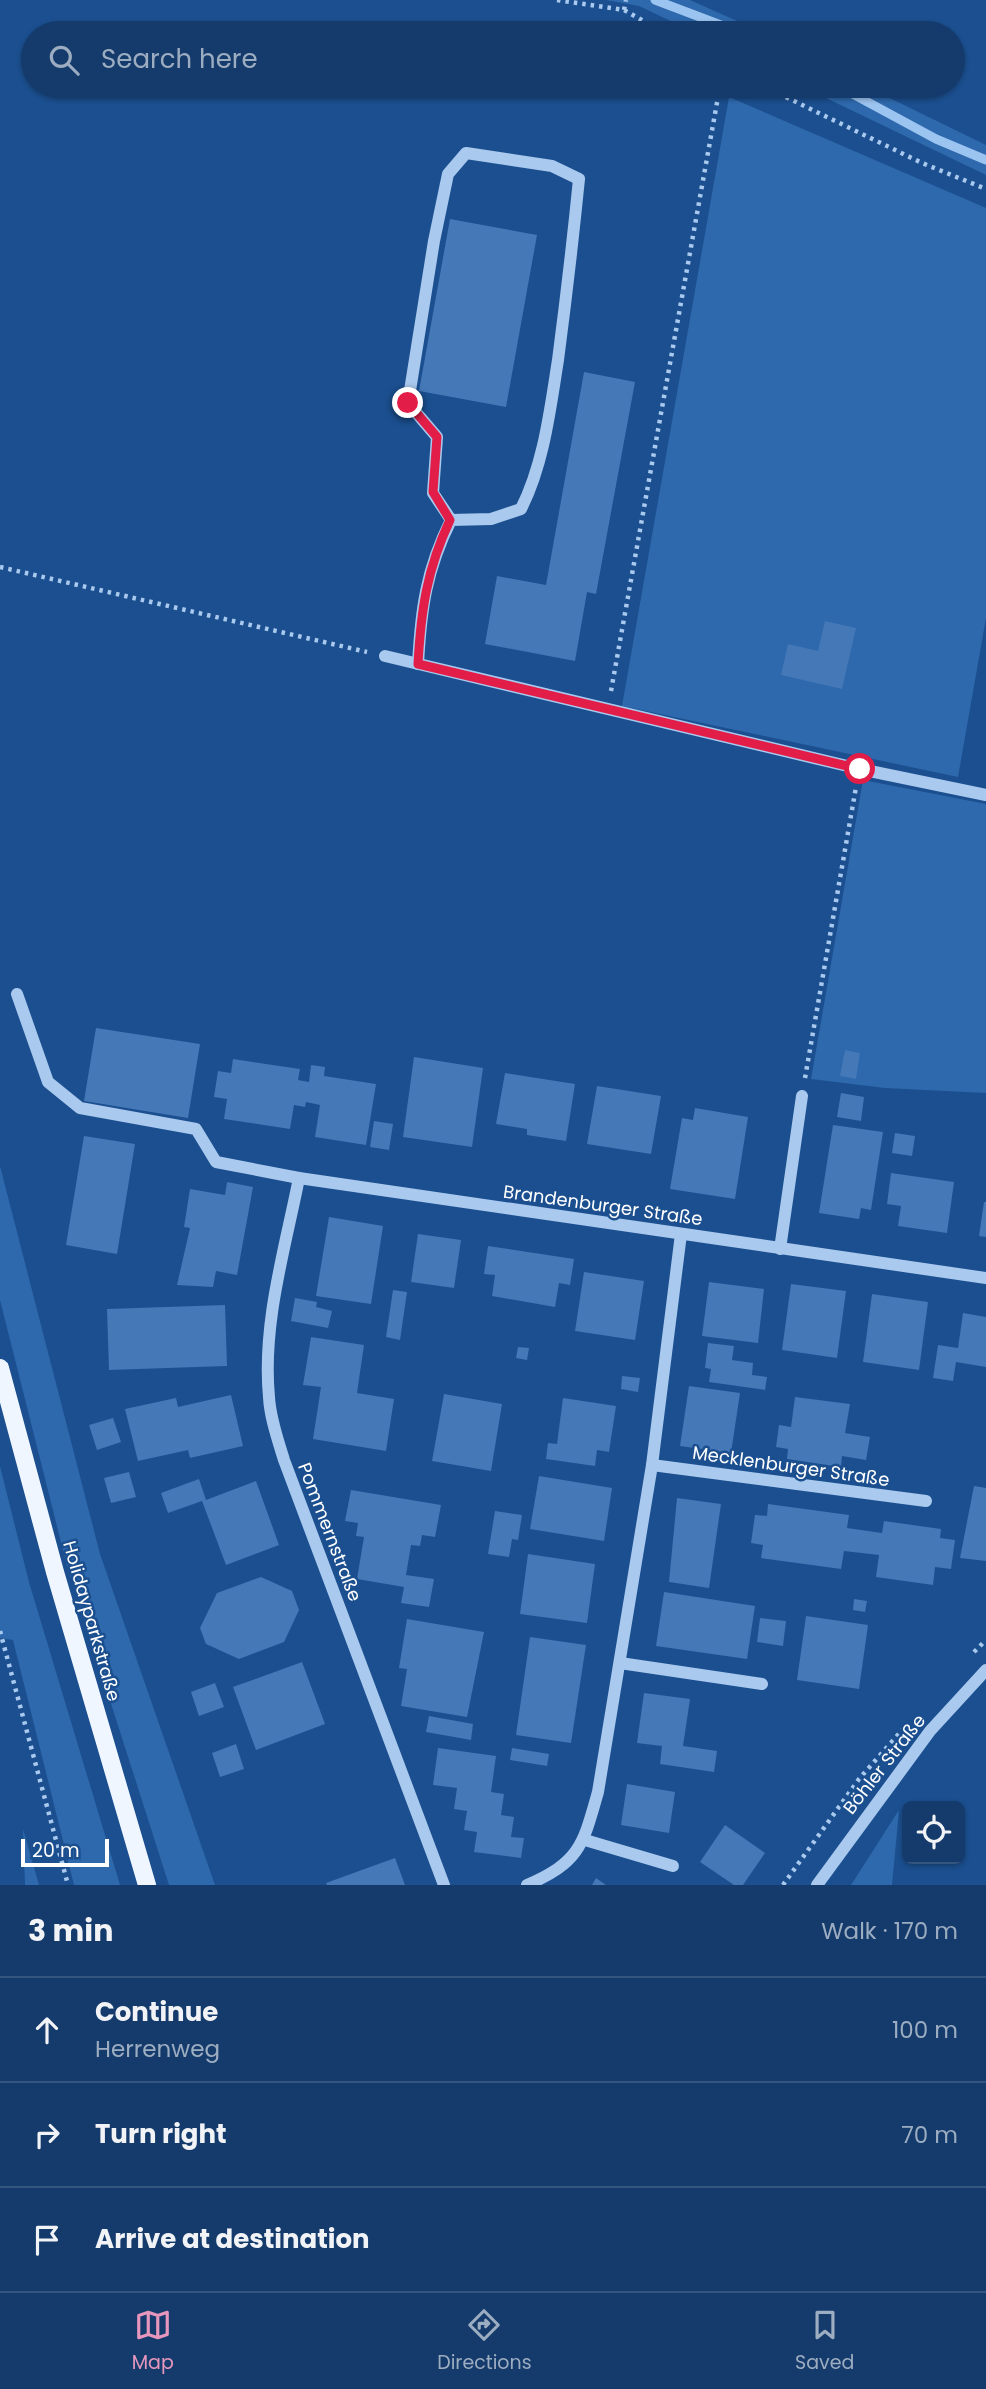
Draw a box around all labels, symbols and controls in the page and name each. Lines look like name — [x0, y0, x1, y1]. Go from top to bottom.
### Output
search box — [21, 21, 965, 98]
icon: search — [45, 41, 83, 79]
text: Search here — [101, 41, 258, 77]
route end — [392, 387, 423, 418]
route start — [844, 753, 875, 784]
street label: Brandenburger Straße — [502, 1179, 704, 1231]
street label: Mecklenburger Straße — [691, 1440, 891, 1492]
street label: Pommernstraße — [292, 1459, 368, 1605]
street label: Holidayparkstraße — [57, 1538, 127, 1704]
street label: Böhler Straße — [837, 1709, 931, 1819]
map controls — [902, 1801, 965, 1864]
button: locate — [902, 1801, 965, 1864]
scale bar — [21, 1836, 108, 1868]
text: 20 m — [32, 1837, 80, 1864]
text: 3 min — [28, 1909, 113, 1952]
text: Walk · 170 m — [821, 1915, 958, 1947]
text: Continue — [95, 1994, 218, 2030]
icon: ahead — [28, 2011, 66, 2049]
text: 100 m — [892, 2014, 958, 2046]
text: Herrenweg — [95, 2033, 220, 2065]
icon: right — [28, 2116, 66, 2154]
text: Turn right — [95, 2116, 227, 2152]
text: 70 m — [901, 2119, 958, 2151]
icon: arrive — [28, 2221, 66, 2259]
text: Arrive at destination — [95, 2221, 370, 2257]
tab: Map — [132, 2306, 174, 2377]
tab: Directions — [437, 2306, 532, 2377]
tab: Saved — [795, 2306, 854, 2377]

